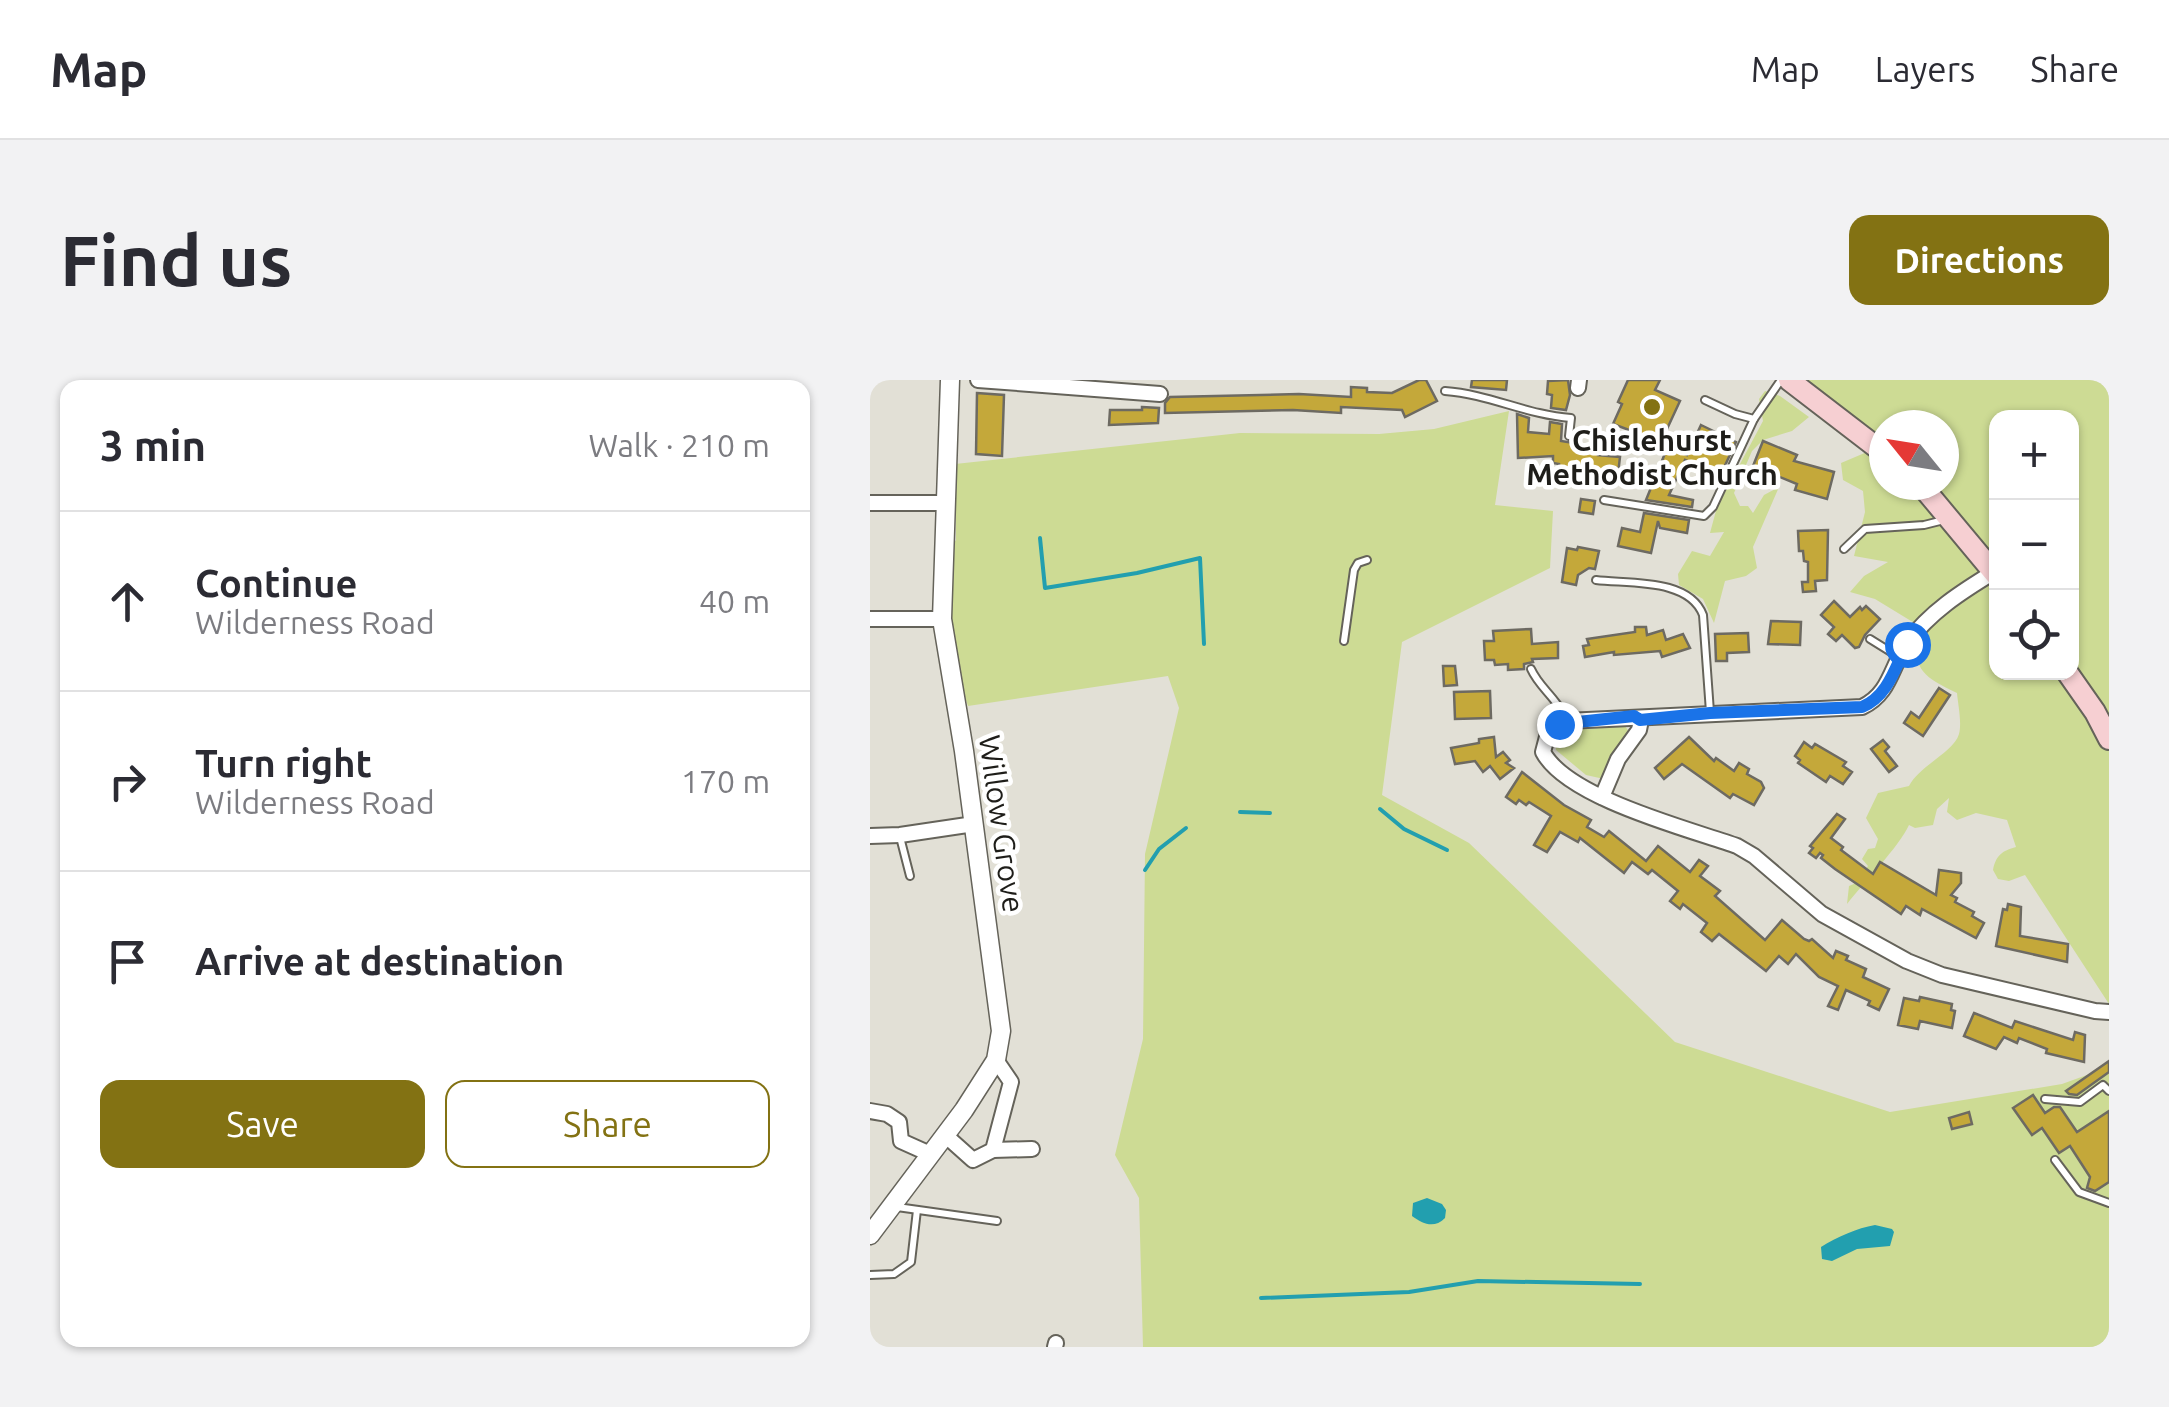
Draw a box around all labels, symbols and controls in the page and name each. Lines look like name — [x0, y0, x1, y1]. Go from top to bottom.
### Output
text: Map — [50, 42, 148, 96]
text: Map — [1751, 49, 1820, 89]
text: Layers — [1875, 49, 1975, 89]
text: Share — [2030, 49, 2119, 89]
button: Directions — [1849, 215, 2109, 305]
text: Find us — [60, 221, 292, 299]
marker: Chislehurst Methodist Church — [1641, 396, 1663, 418]
north arrow — [1869, 410, 1959, 500]
map controls — [1989, 410, 2079, 680]
button: + — [1989, 410, 2079, 500]
text: 3 min — [100, 422, 206, 469]
place label: Chislehurst Methodist Church — [1526, 423, 1778, 491]
text: Walk · 210 m — [588, 427, 770, 463]
button: − — [1989, 500, 2079, 590]
text: Continue — [195, 562, 357, 604]
icon: ahead — [100, 574, 155, 629]
text: 40 m — [699, 583, 770, 619]
button: locate — [1989, 590, 2079, 680]
text: Wilderness Road — [195, 604, 435, 640]
route start — [1885, 622, 1931, 668]
route end — [1537, 702, 1583, 748]
street label: Willow Grove — [973, 733, 1031, 915]
text: Turn right — [195, 742, 372, 784]
icon: right — [100, 754, 155, 809]
text: 170 m — [681, 763, 770, 799]
text: Wilderness Road — [195, 784, 435, 820]
icon: arrive — [100, 934, 155, 989]
text: Arrive at destination — [195, 940, 564, 982]
button: Save — [100, 1080, 425, 1168]
button: Share — [445, 1080, 770, 1168]

